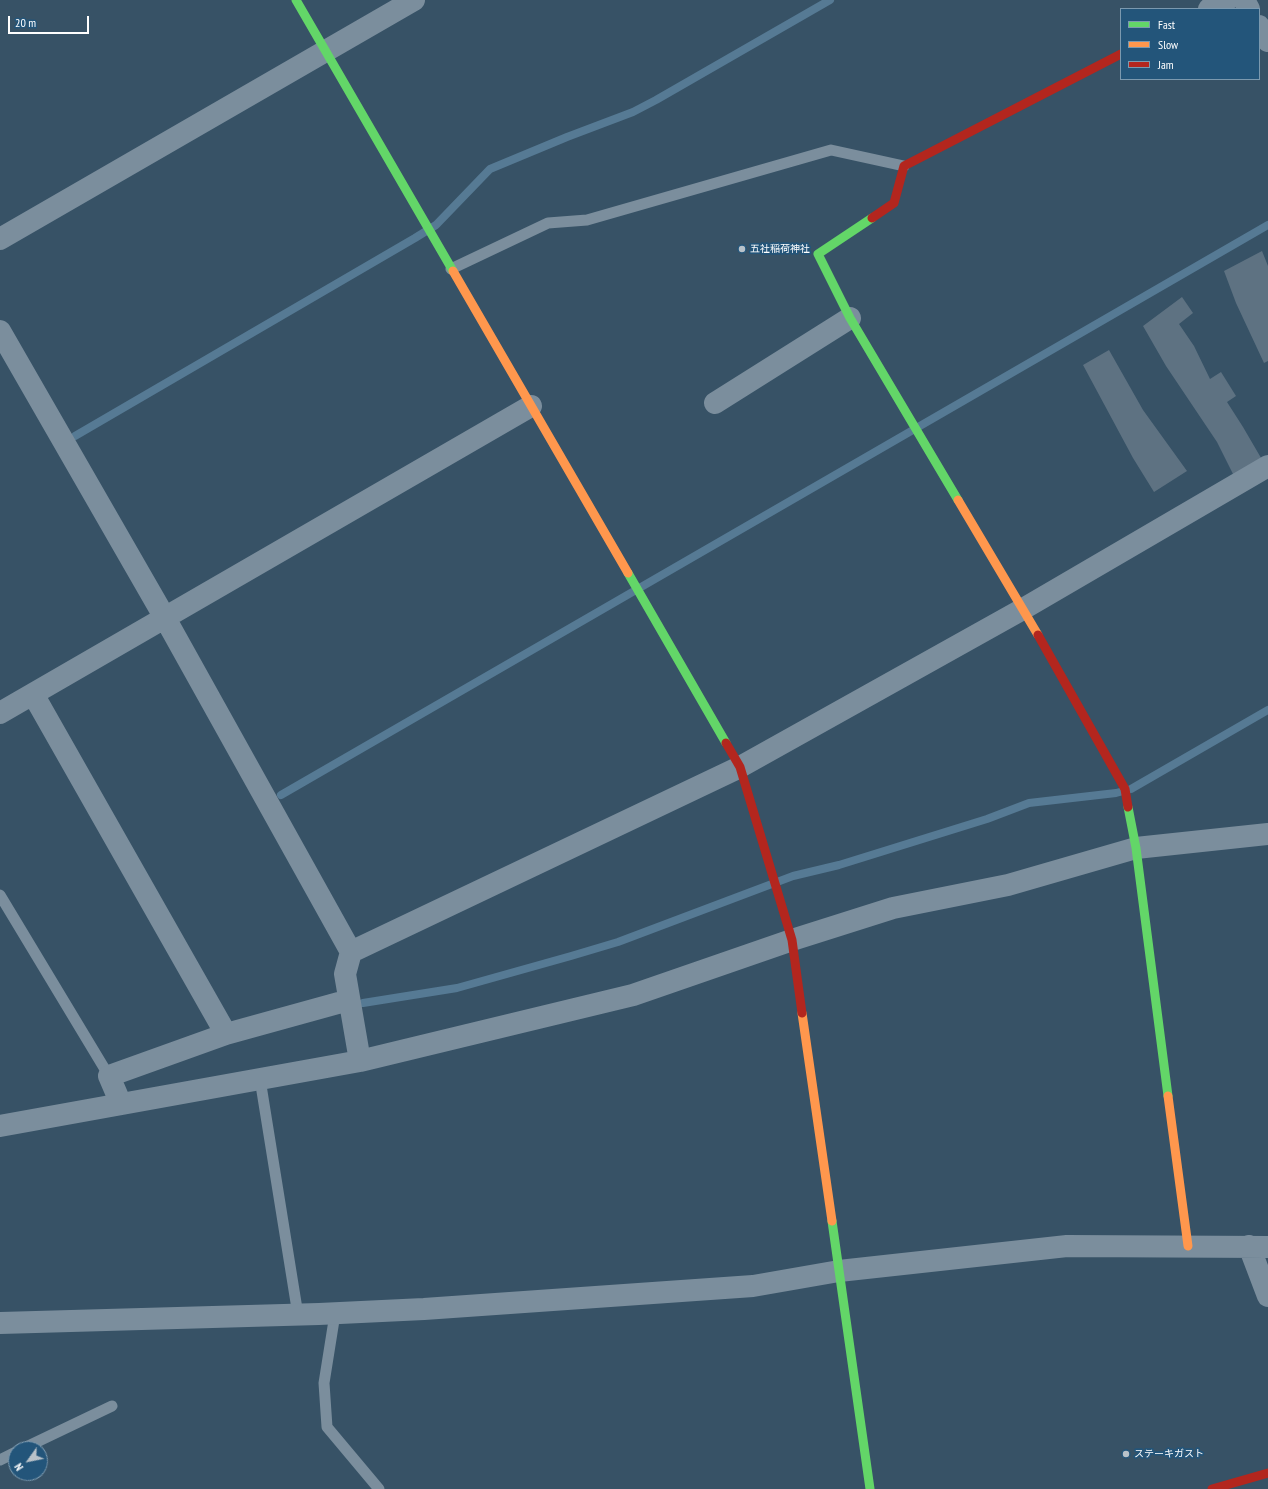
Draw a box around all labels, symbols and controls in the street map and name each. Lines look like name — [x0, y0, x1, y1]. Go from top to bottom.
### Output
scale bar — [10, 8, 91, 34]
legend — [1120, 8, 1260, 80]
text: 20 m — [15, 15, 36, 30]
text: Fast — [1158, 17, 1175, 32]
text: Slow — [1158, 37, 1178, 52]
text: Jam — [1158, 57, 1174, 72]
place label: 五社稲荷神社 — [750, 243, 810, 255]
marker: 五社稲荷神社 — [737, 244, 747, 254]
north arrow — [8, 1441, 48, 1481]
place label: ステーキガスト — [1134, 1448, 1204, 1460]
marker: ステーキガスト — [1121, 1449, 1131, 1459]
text: N — [11, 1461, 26, 1473]

